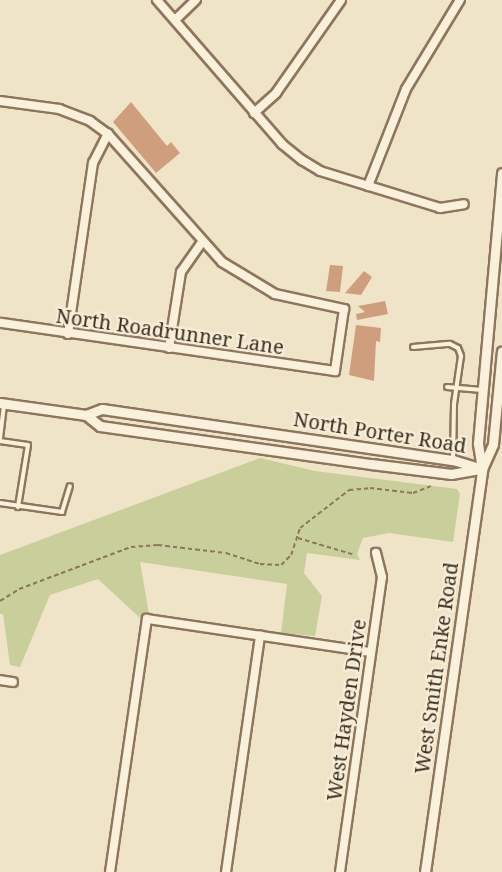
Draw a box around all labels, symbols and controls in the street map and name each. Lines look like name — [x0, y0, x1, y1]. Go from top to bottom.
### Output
street label: North Roadrunner Lane — [54, 303, 286, 359]
street label: North Porter Road — [292, 406, 468, 458]
street label: West Smith Enke Road — [409, 561, 463, 775]
street label: West Hayden Drive — [321, 618, 371, 802]

